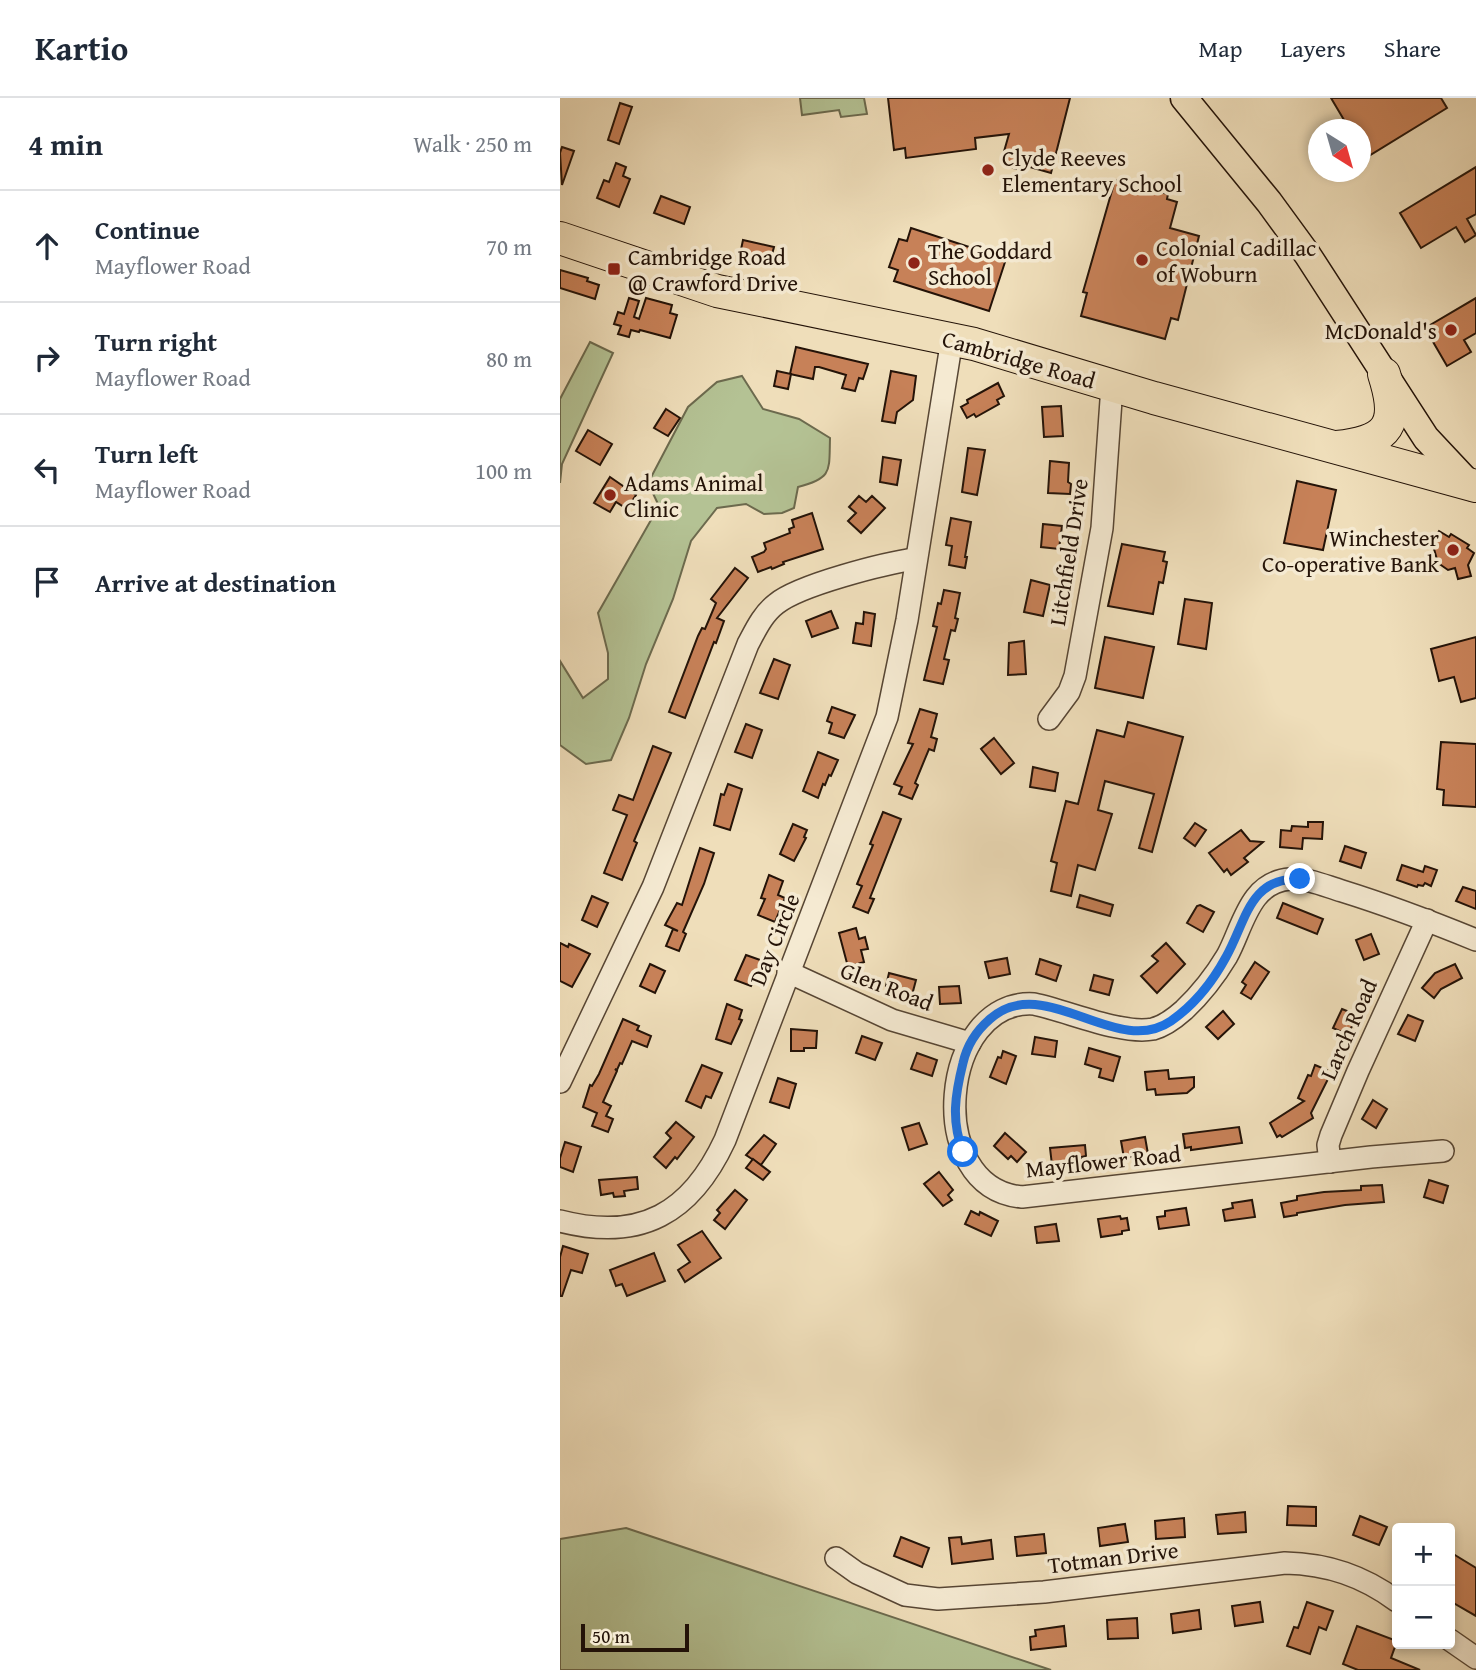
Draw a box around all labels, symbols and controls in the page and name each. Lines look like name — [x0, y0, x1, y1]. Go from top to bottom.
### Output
text: Kartio — [35, 24, 128, 72]
text: Map — [1199, 31, 1242, 66]
text: Layers — [1280, 31, 1346, 66]
text: Share — [1384, 31, 1441, 66]
north arrow — [1308, 119, 1371, 182]
text: 4 min — [28, 122, 103, 166]
text: Walk · 250 m — [413, 127, 532, 160]
place label: Clyde Reeves Elementary School — [1002, 141, 1182, 200]
marker: Clyde Reeves Elementary School — [980, 162, 996, 178]
text: Continue — [95, 210, 200, 249]
icon: ahead — [28, 227, 66, 265]
text: 70 m — [486, 230, 532, 263]
place label: Colonial Cadillac of Woburn — [1156, 231, 1316, 290]
place label: The Goddard School — [928, 234, 1053, 293]
place label: Cambridge Road @ Crawford Drive — [628, 240, 798, 299]
text: Mayflower Road — [95, 249, 251, 282]
marker: Colonial Cadillac of Woburn — [1134, 252, 1150, 268]
marker: The Goddard School — [906, 255, 922, 271]
marker: Cambridge Road @ Crawford Drive — [606, 261, 622, 277]
place label: McDonald's — [1325, 314, 1437, 347]
street label: Cambridge Road — [939, 321, 1100, 397]
text: Turn right — [95, 322, 217, 361]
marker: McDonald's — [1443, 322, 1459, 338]
icon: right — [28, 339, 66, 377]
text: 80 m — [486, 342, 532, 375]
text: Mayflower Road — [95, 361, 251, 394]
text: Turn left — [95, 434, 198, 473]
icon: left — [28, 451, 66, 489]
text: 100 m — [475, 454, 532, 487]
place label: Adams Animal Clinic — [624, 466, 764, 525]
text: Mayflower Road — [95, 473, 251, 506]
street label: Litchfield Drive — [1040, 476, 1096, 628]
marker: Adams Animal Clinic — [602, 487, 618, 503]
place label: Winchester Co-operative Bank — [1262, 521, 1440, 580]
marker: Winchester Co-operative Bank — [1445, 542, 1461, 558]
icon: arrive — [28, 563, 66, 601]
text: Arrive at destination — [95, 563, 336, 602]
route end — [1284, 863, 1315, 894]
street label: Day Circle — [741, 888, 807, 990]
street label: Glen Road — [836, 953, 939, 1019]
street label: Larch Road — [1311, 973, 1385, 1085]
route start — [947, 1136, 978, 1167]
street label: Mayflower Road — [1024, 1136, 1183, 1186]
map controls — [1392, 1523, 1455, 1649]
button: + — [1392, 1523, 1455, 1586]
street label: Totman Drive — [1046, 1533, 1180, 1581]
button: − — [1392, 1586, 1455, 1649]
scale bar — [581, 1621, 690, 1653]
text: 50 m — [592, 1622, 630, 1650]

